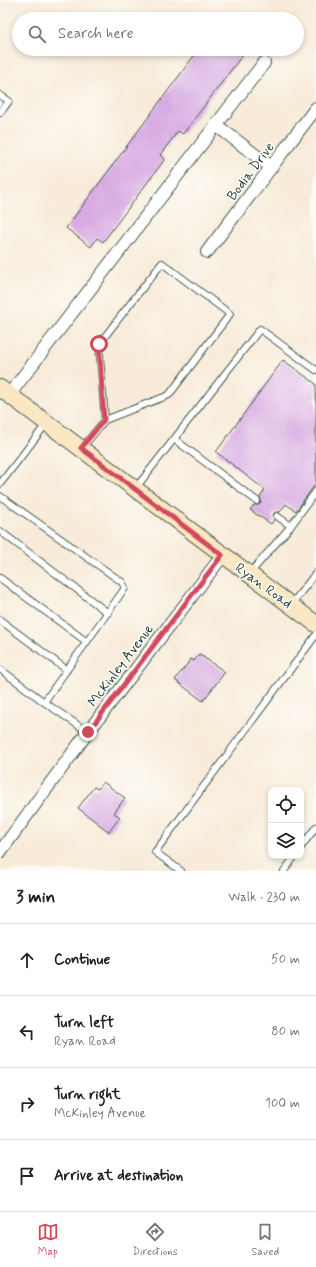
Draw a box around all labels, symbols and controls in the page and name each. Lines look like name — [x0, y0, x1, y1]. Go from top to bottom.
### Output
search box — [12, 12, 304, 56]
icon: search — [26, 23, 48, 45]
text: Search here — [58, 24, 134, 44]
street label: Bodia Drive — [223, 139, 278, 204]
route start — [90, 335, 108, 353]
street label: Ryan Road — [231, 559, 296, 613]
street label: McKinley Avenue — [84, 620, 158, 711]
route end — [79, 723, 97, 741]
map controls — [268, 787, 304, 859]
button: locate — [268, 787, 304, 823]
button: layers — [268, 823, 304, 859]
text: 3 min — [16, 886, 55, 908]
text: Walk · 230 m — [228, 889, 300, 906]
icon: ahead — [16, 949, 38, 971]
text: Continue — [54, 950, 110, 970]
text: 50 m — [271, 951, 300, 968]
text: Turn left — [54, 1013, 114, 1033]
icon: left — [16, 1021, 38, 1043]
text: 80 m — [271, 1023, 300, 1040]
text: Ryan Road — [54, 1033, 116, 1050]
text: Turn right — [54, 1085, 121, 1105]
icon: right — [16, 1093, 38, 1115]
text: 100 m — [265, 1095, 300, 1112]
text: McKinley Avenue — [54, 1105, 146, 1122]
icon: arrive — [16, 1165, 38, 1187]
text: Arrive at destination — [54, 1166, 183, 1186]
tab: Map — [37, 1221, 59, 1259]
tab: Directions — [132, 1221, 178, 1259]
tab: Saved — [251, 1221, 279, 1259]

